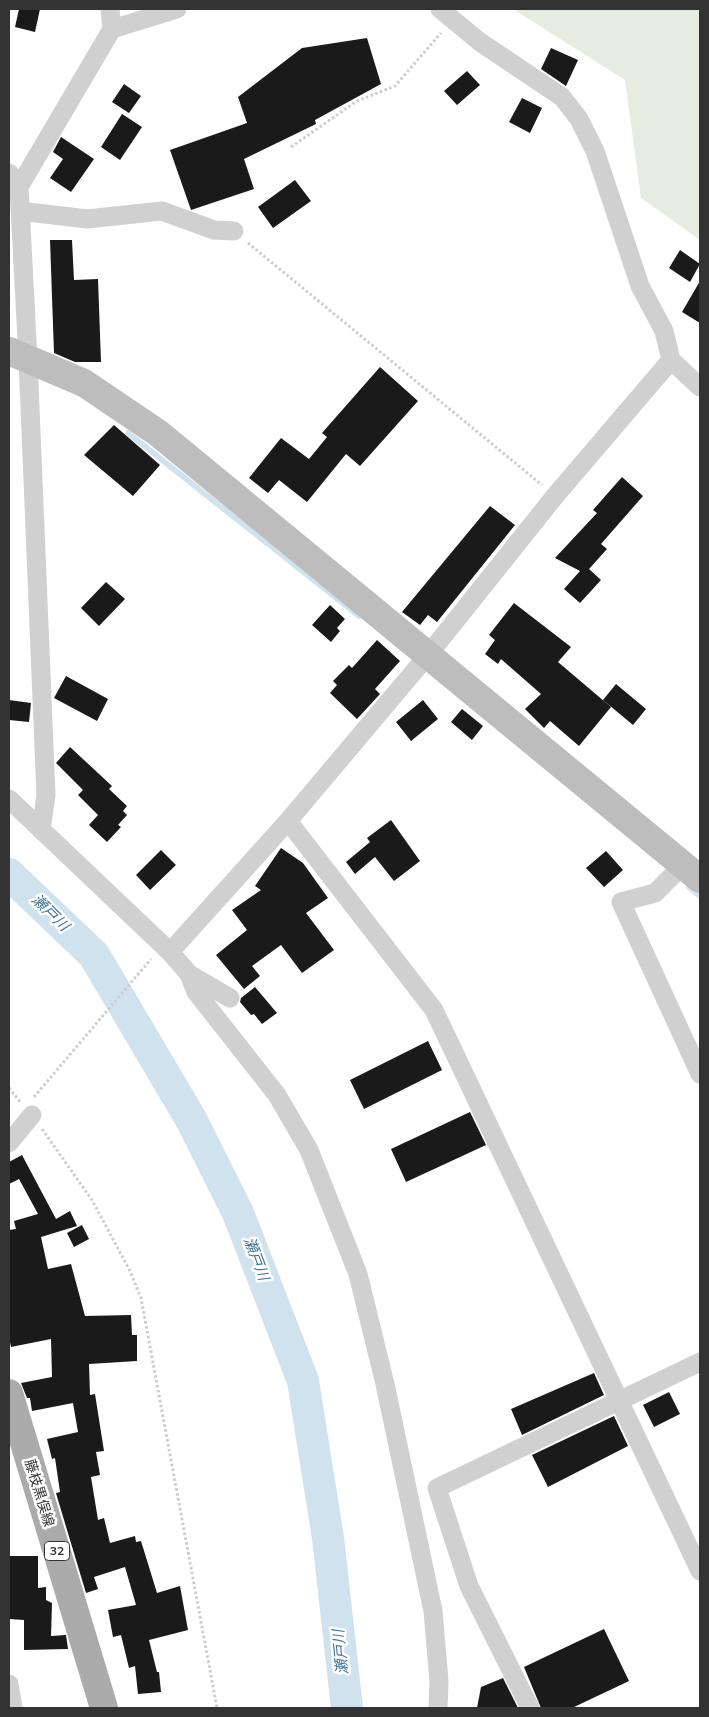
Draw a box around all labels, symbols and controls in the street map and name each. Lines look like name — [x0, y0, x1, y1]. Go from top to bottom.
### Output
water label: 瀬戸川 — [28, 891, 72, 935]
water label: 瀬戸川 — [240, 1235, 272, 1283]
street label: 藤枝黒俣線 — [21, 1457, 57, 1529]
road number: 32 — [44, 1542, 70, 1560]
water label: 瀬戸川 — [330, 1629, 352, 1675]

